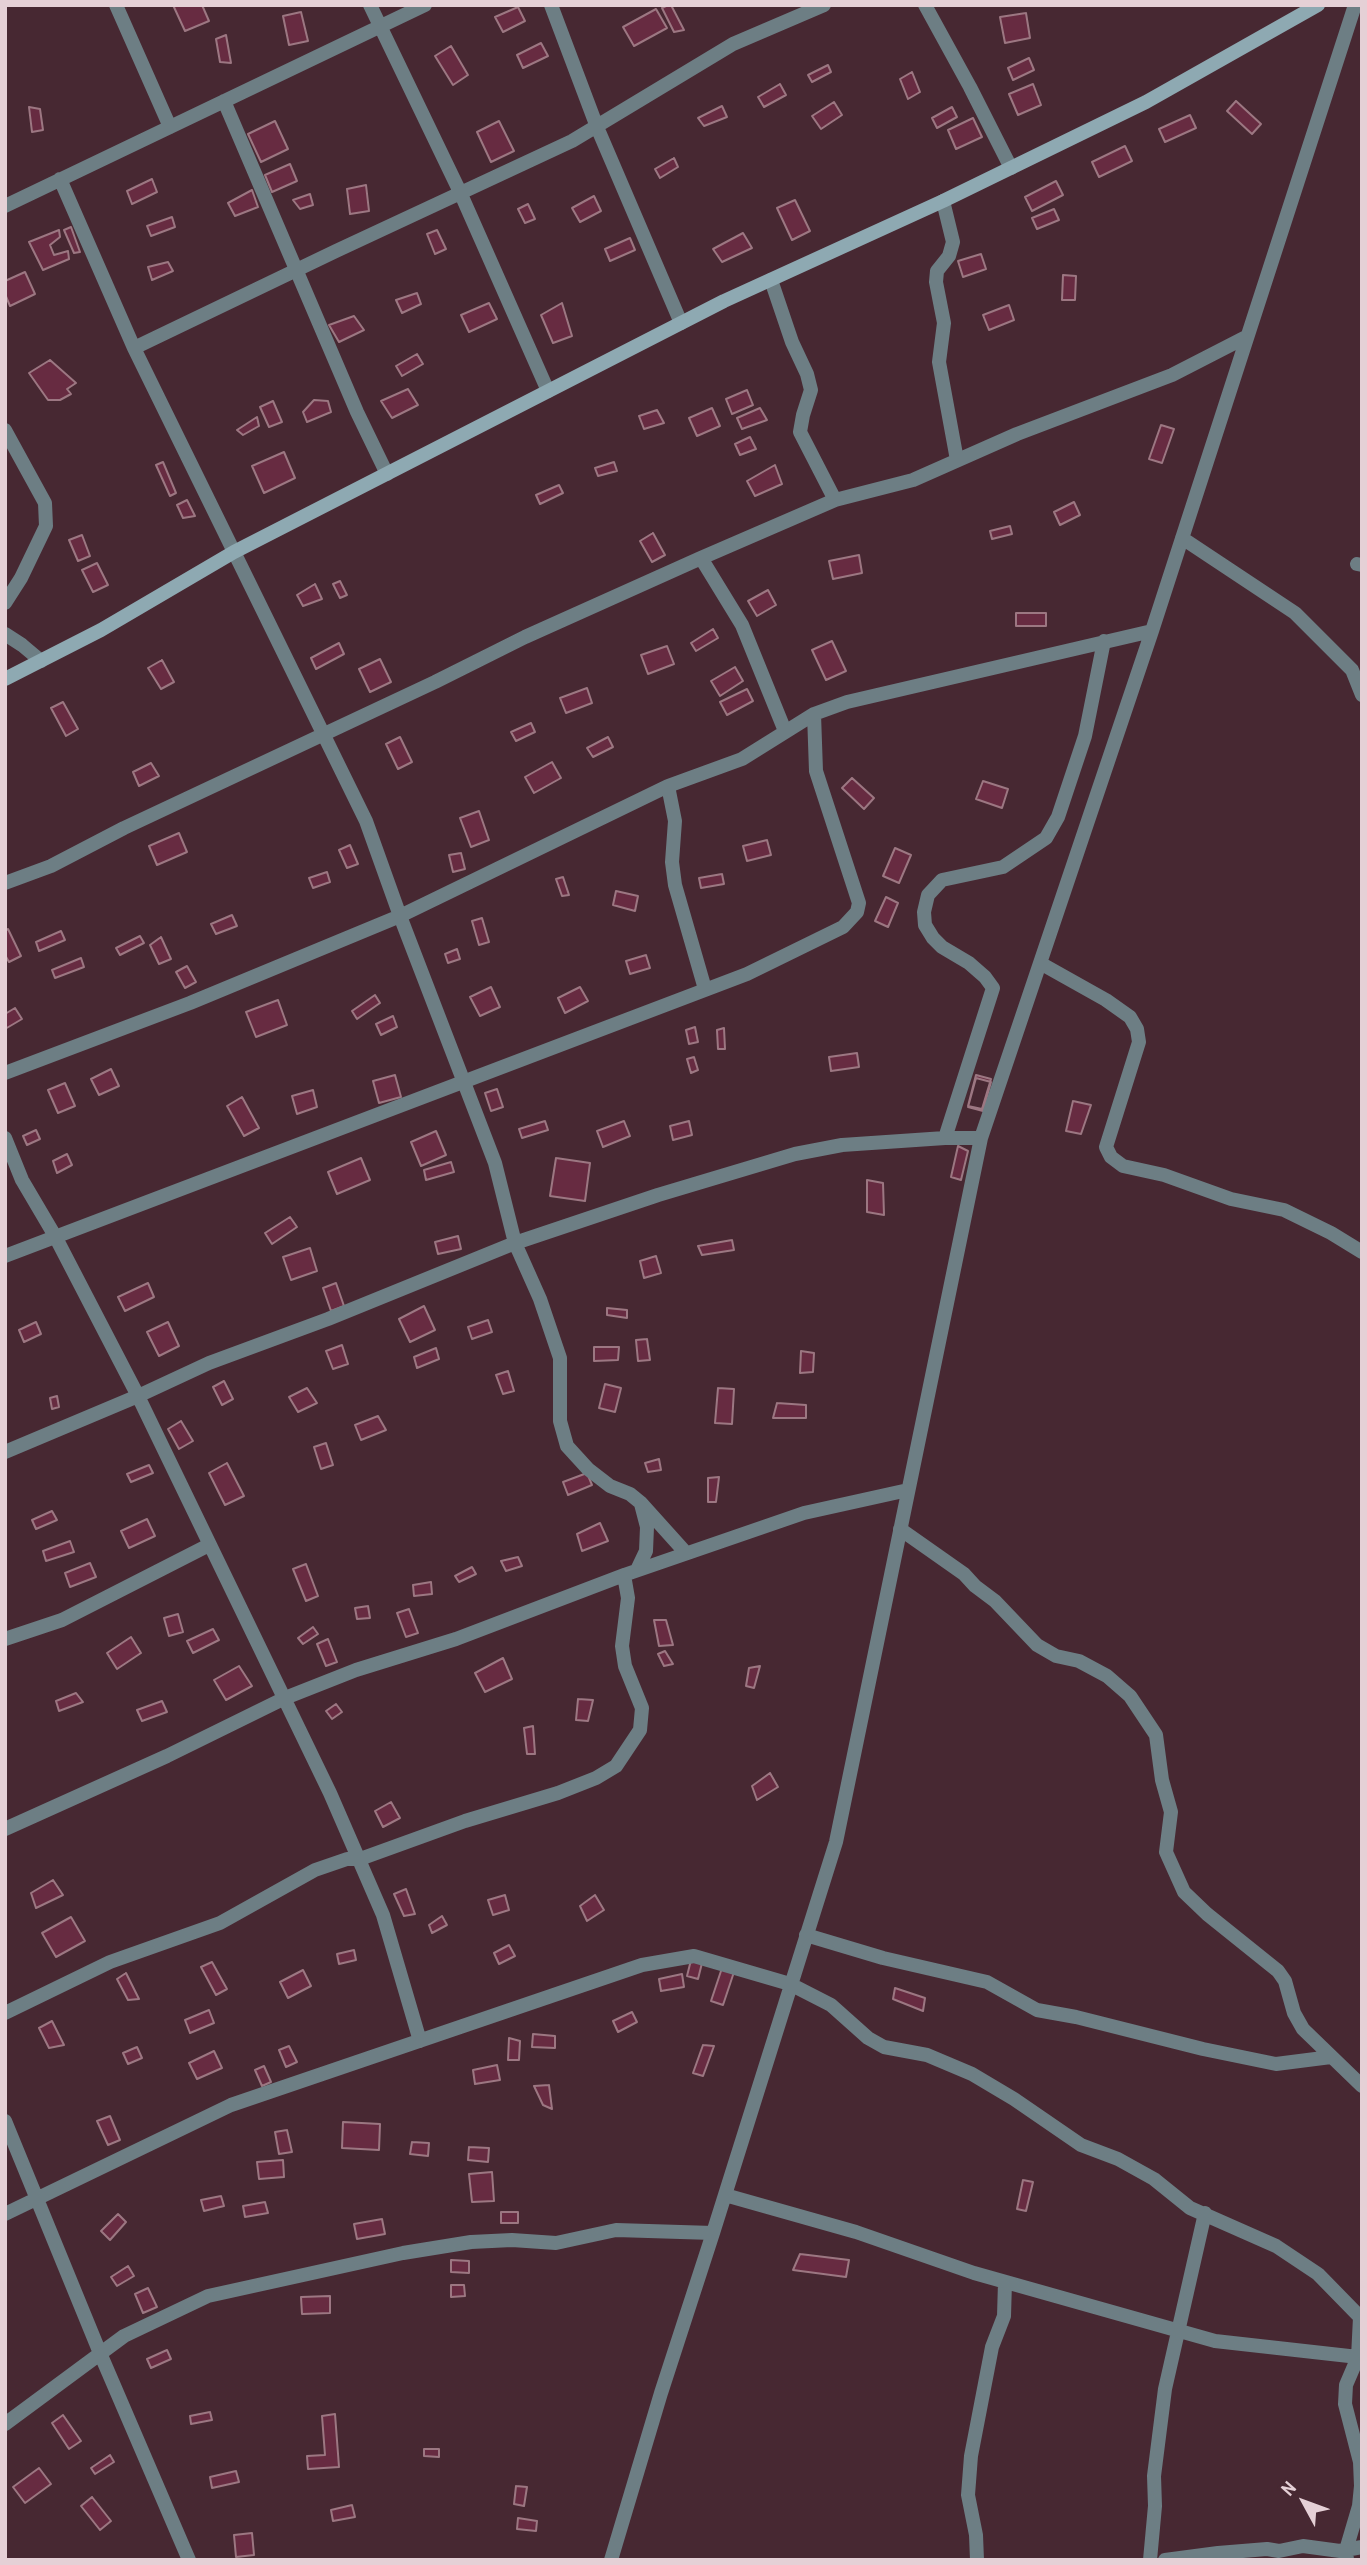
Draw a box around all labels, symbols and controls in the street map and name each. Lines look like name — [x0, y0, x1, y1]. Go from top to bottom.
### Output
north arrow — [1269, 2467, 1339, 2537]
text: N — [1275, 2475, 1302, 2501]

